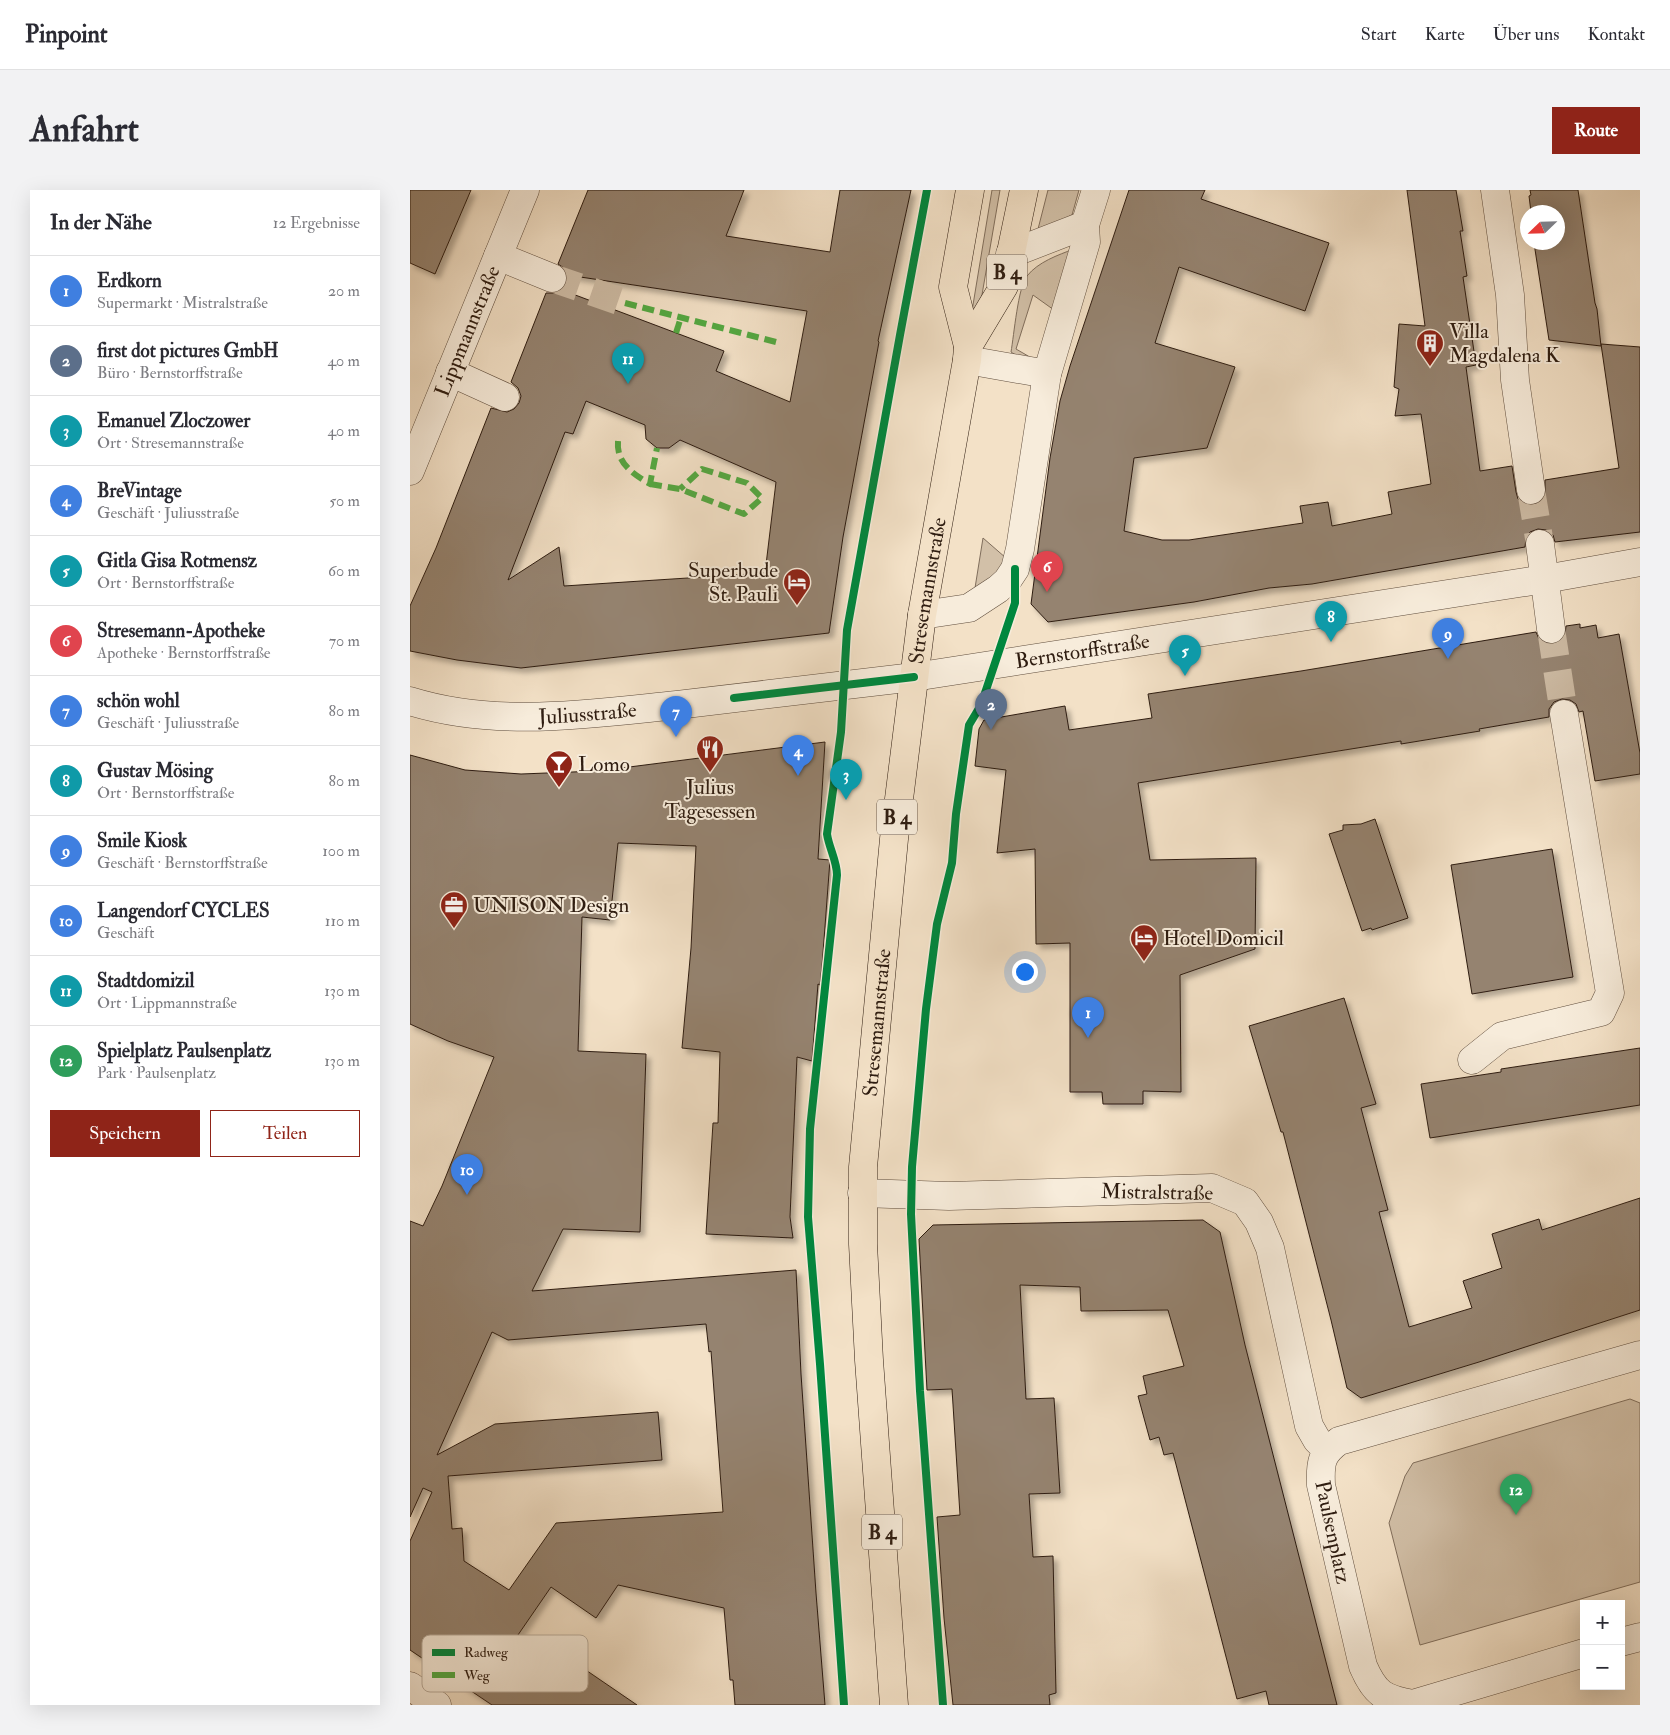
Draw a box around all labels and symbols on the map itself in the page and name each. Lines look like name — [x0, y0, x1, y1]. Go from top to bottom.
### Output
north arrow — [1520, 205, 1565, 250]
road number: B 4 — [987, 254, 1027, 290]
street label: Lippmannstraße — [429, 262, 507, 401]
place label: Villa Magdalena K — [1449, 318, 1560, 369]
building icon: Villa Magdalena K — [1415, 328, 1445, 367]
pin: 11 — [612, 343, 644, 384]
street label: Stresemannstraße — [903, 515, 953, 666]
pin: 6 — [1031, 551, 1063, 592]
place label: Superbude St. Pauli — [688, 557, 778, 608]
hotel icon: Superbude St. Pauli — [782, 567, 812, 606]
pin: 8 — [1315, 601, 1347, 642]
pin: 9 — [1432, 618, 1464, 659]
street label: Bernstorffstraße — [1013, 628, 1152, 675]
pin: 5 — [1169, 635, 1201, 676]
pin: 2 — [975, 689, 1007, 730]
street label: Juliusstraße — [537, 696, 638, 731]
pin: 7 — [660, 696, 692, 737]
restaurant icon: Julius Tagesessen — [695, 734, 725, 773]
pin: 4 — [782, 735, 814, 776]
bar icon: Lomo — [544, 749, 574, 788]
place label: Lomo — [578, 751, 630, 778]
pin: 3 — [830, 759, 862, 800]
place label: Julius Tagesessen — [665, 774, 756, 825]
road number: B 4 — [877, 800, 917, 834]
office icon: UNISON Design — [439, 890, 469, 929]
place label: UNISON Design — [473, 892, 630, 919]
hotel icon: Hotel Domicil — [1129, 923, 1159, 962]
place label: Hotel Domicil — [1163, 925, 1284, 952]
street label: Stresemannstraße — [857, 947, 898, 1098]
your location — [1012, 959, 1038, 985]
pin: 1 — [1072, 997, 1104, 1038]
pin: 10 — [451, 1154, 483, 1195]
street label: Mistralstraße — [1101, 1178, 1214, 1207]
pin: 12 — [1500, 1474, 1532, 1515]
street label: Paulsenplatz — [1308, 1478, 1357, 1586]
road number: B 4 — [862, 1514, 902, 1550]
legend — [422, 1635, 588, 1692]
text: Radweg — [464, 1644, 509, 1661]
text: Weg — [463, 1667, 491, 1684]

